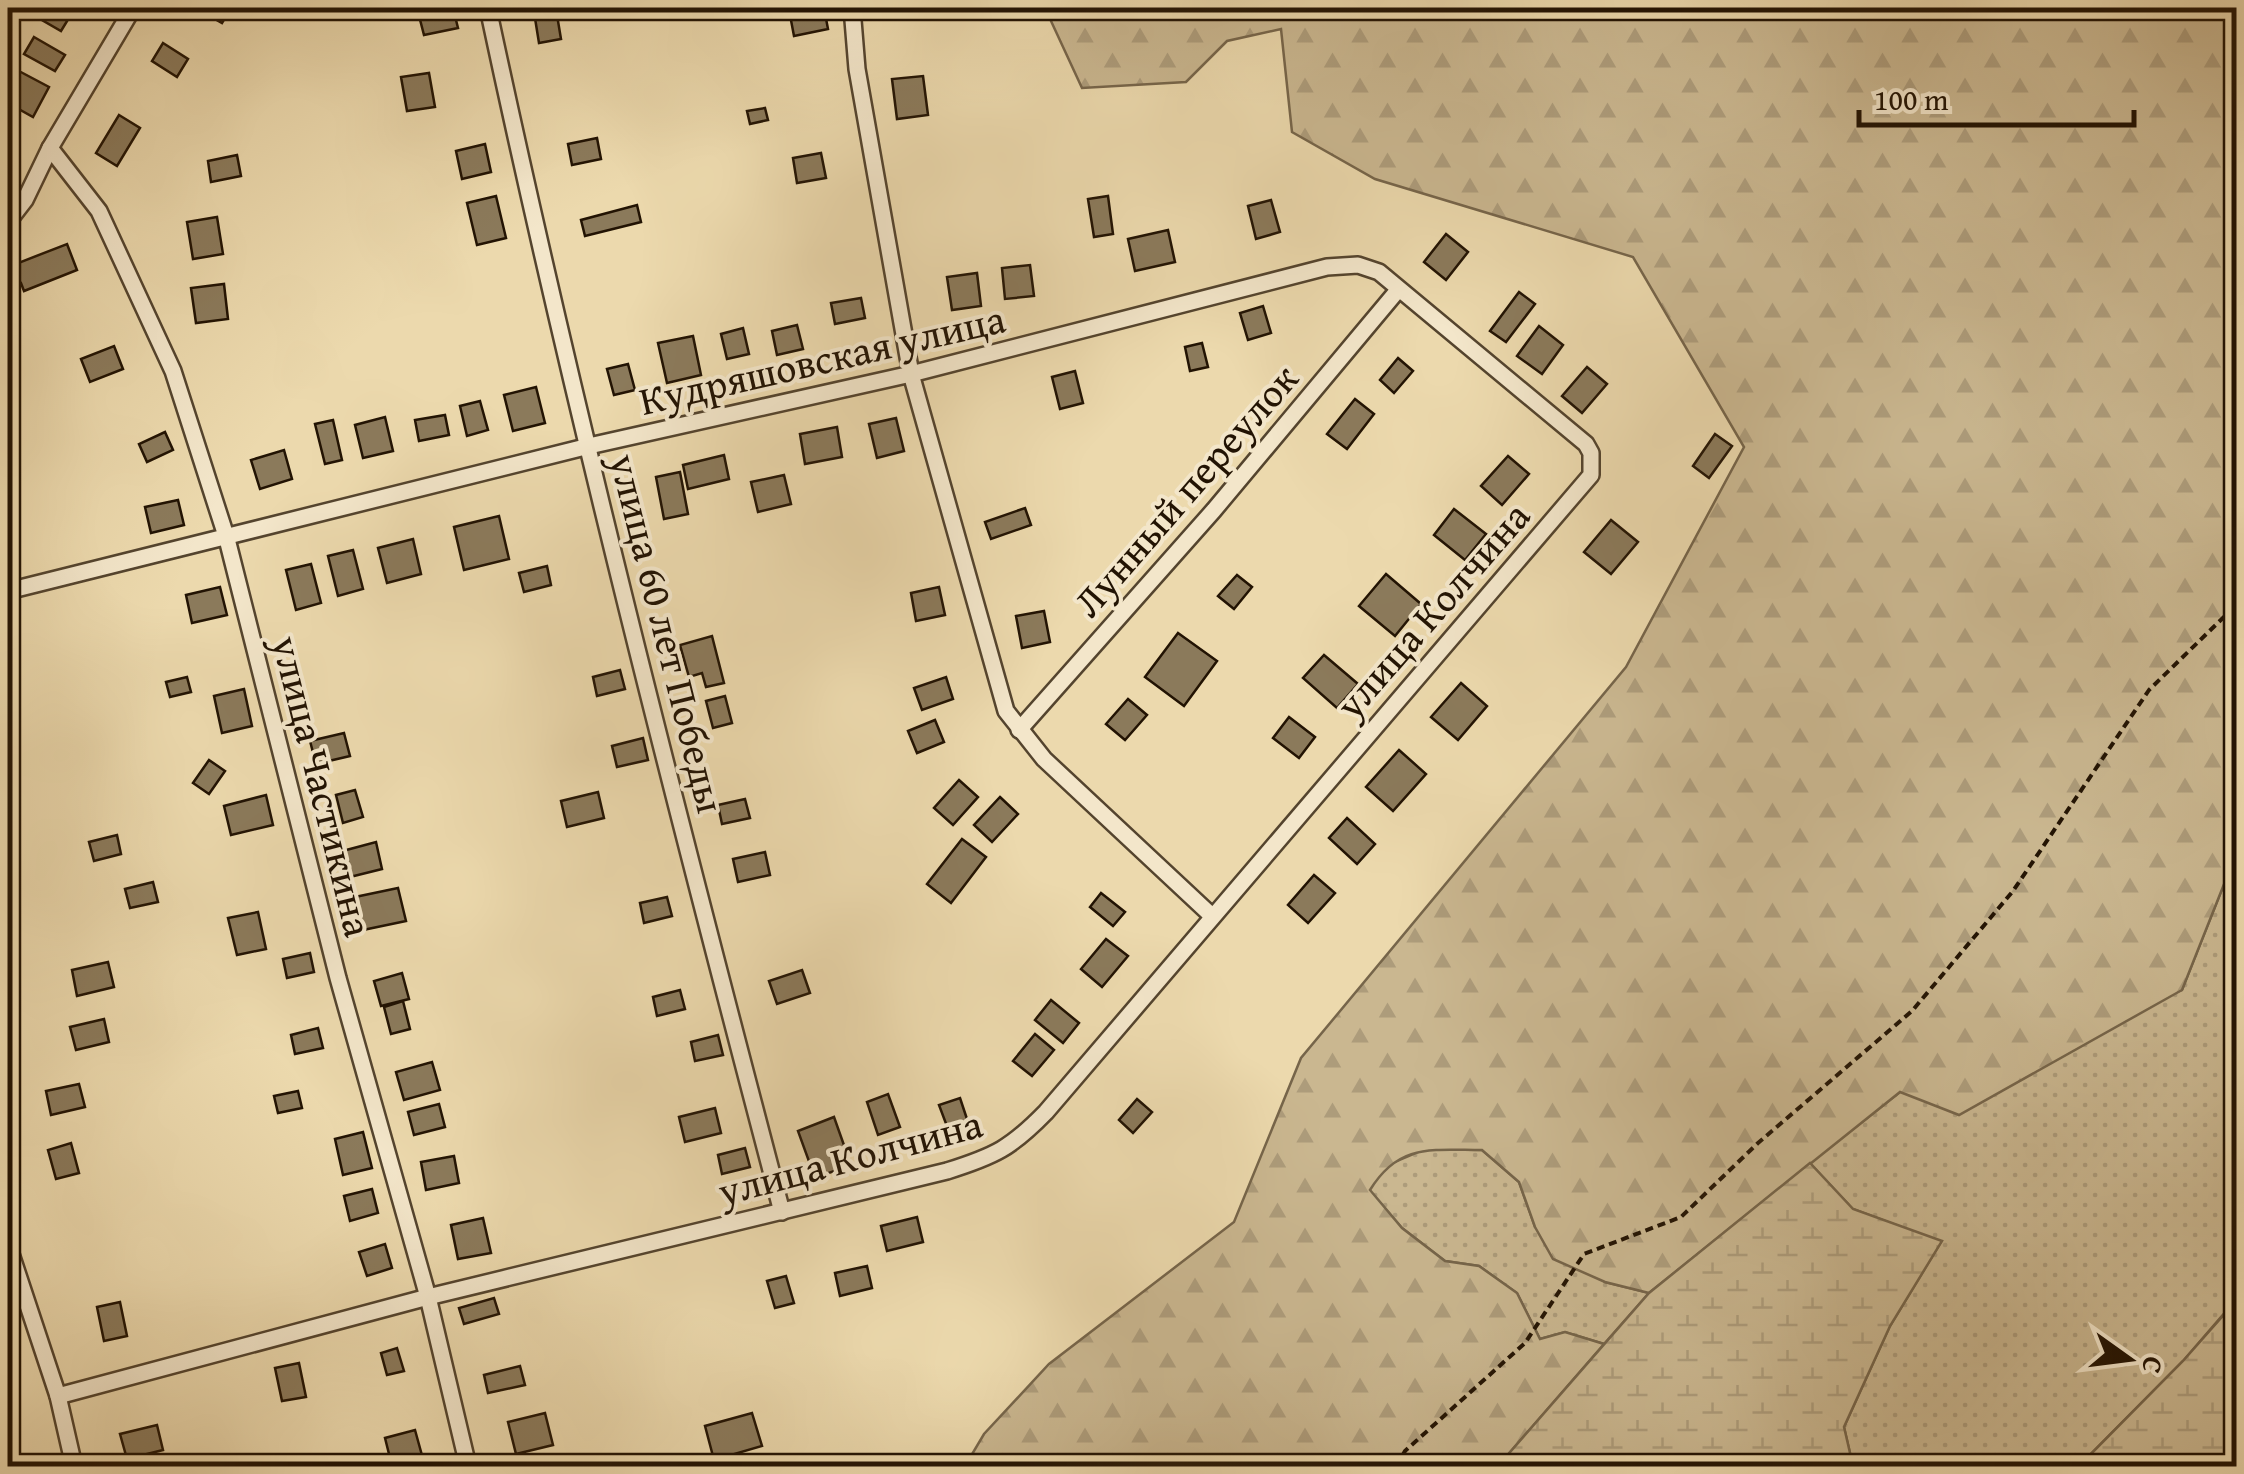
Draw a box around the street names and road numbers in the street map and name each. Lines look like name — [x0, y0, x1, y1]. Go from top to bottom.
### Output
street label: Кудряшовская улица — [633, 288, 1011, 430]
street label: Лунный переулок — [1058, 351, 1312, 629]
street label: улица 60 лет Победы — [595, 446, 741, 819]
street label: улица Колчина — [1320, 488, 1543, 732]
street label: улица Частикина — [257, 628, 389, 943]
street label: улица Колчина — [710, 1093, 989, 1221]

